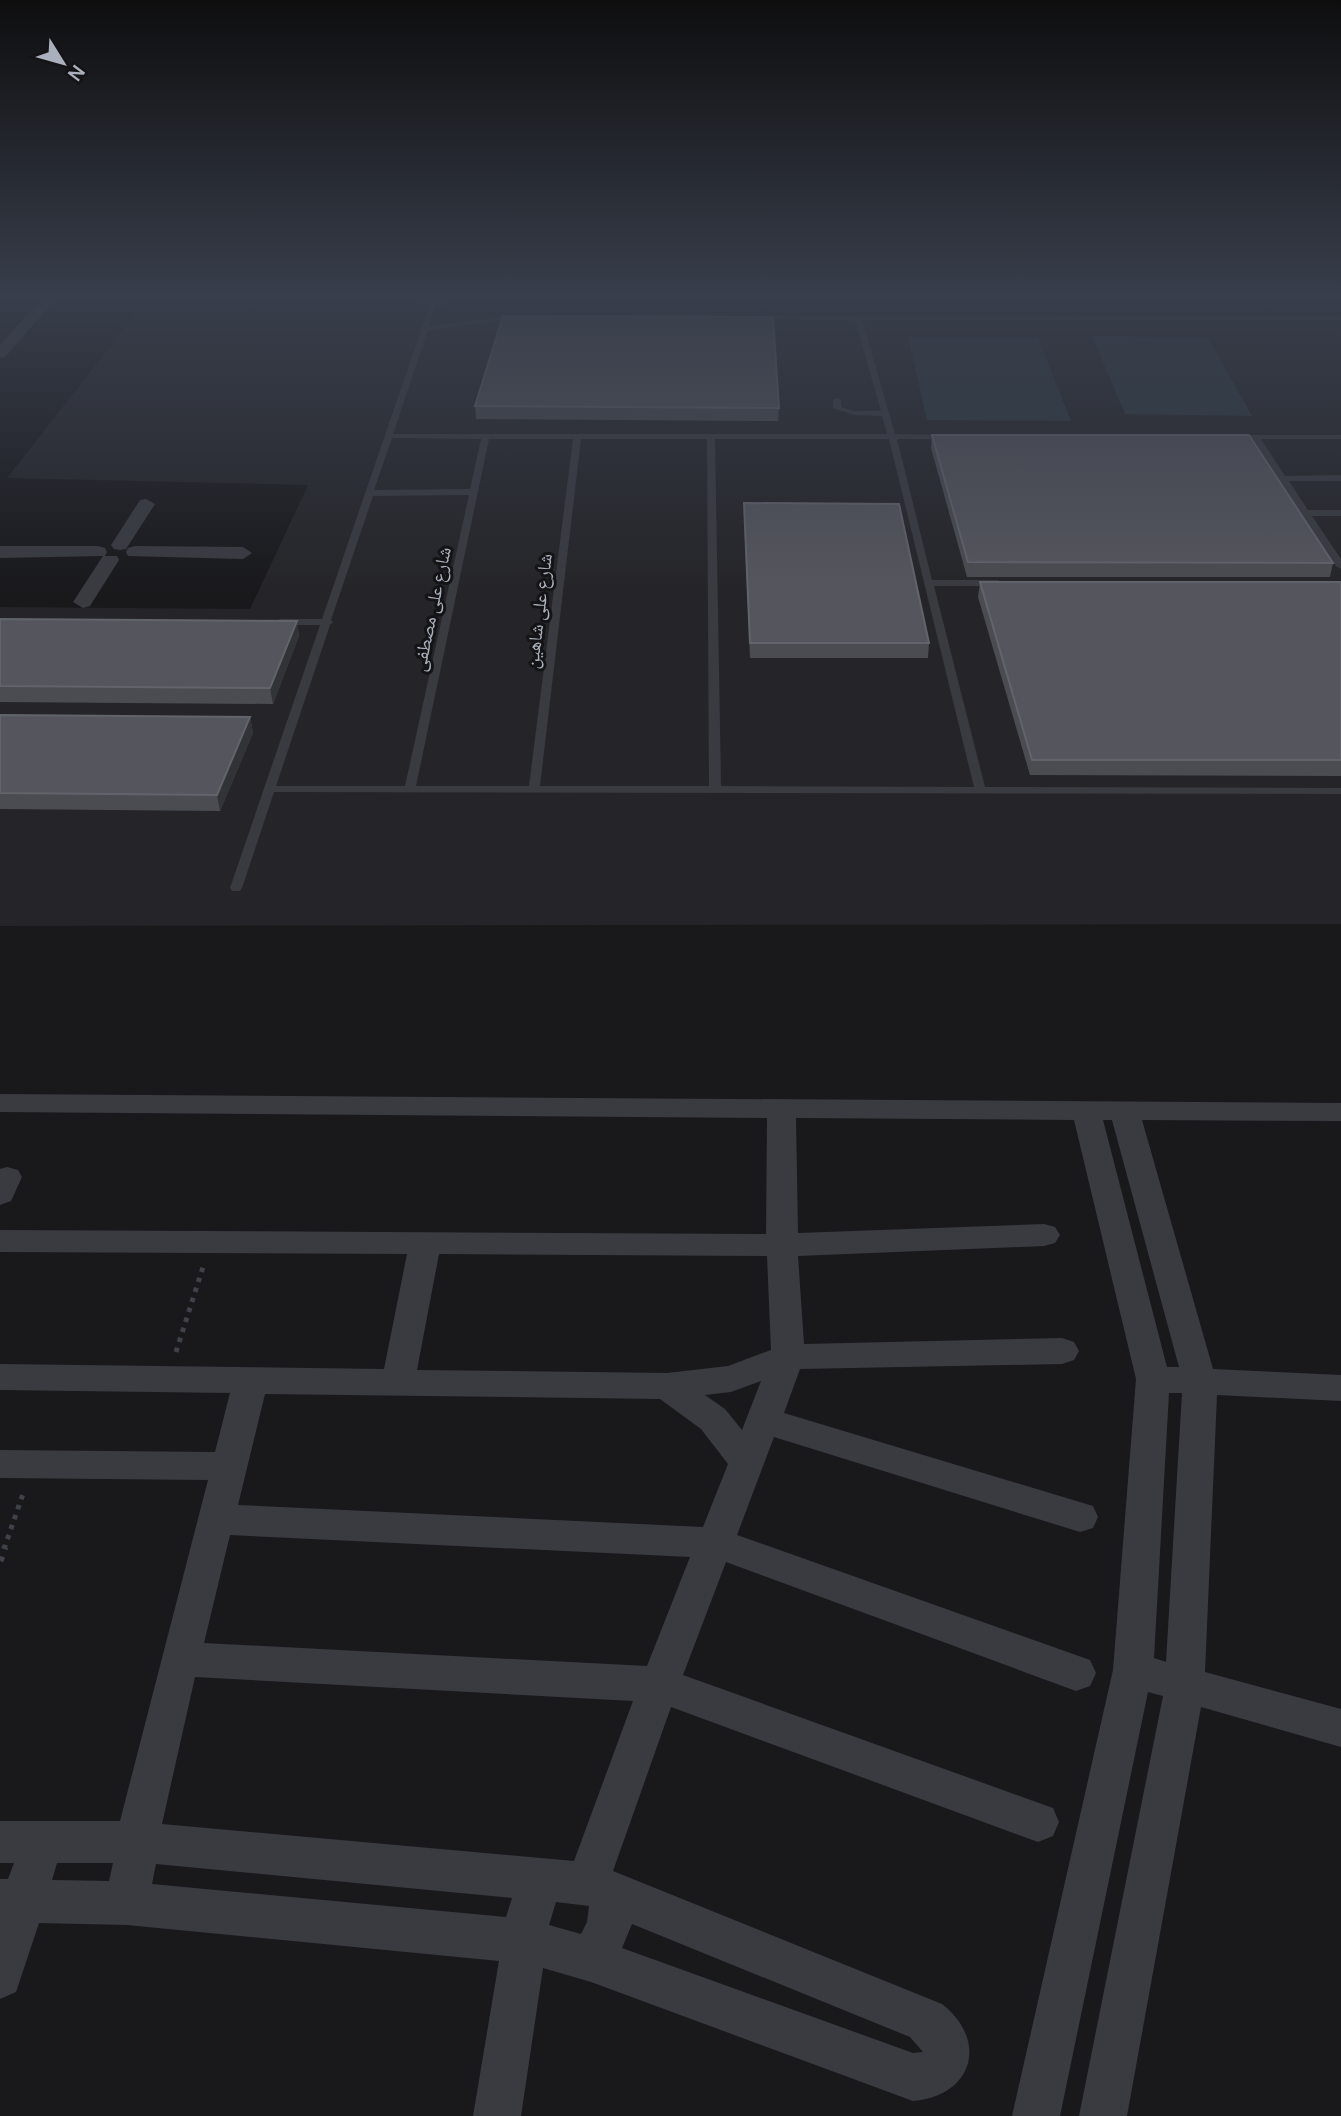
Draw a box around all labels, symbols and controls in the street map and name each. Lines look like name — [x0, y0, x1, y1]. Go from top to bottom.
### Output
north arrow — [28, 28, 98, 98]
text: N — [62, 60, 91, 87]
street label: شارع على مصطفى — [405, 544, 457, 674]
street label: شارع على شاهين — [518, 552, 558, 670]

